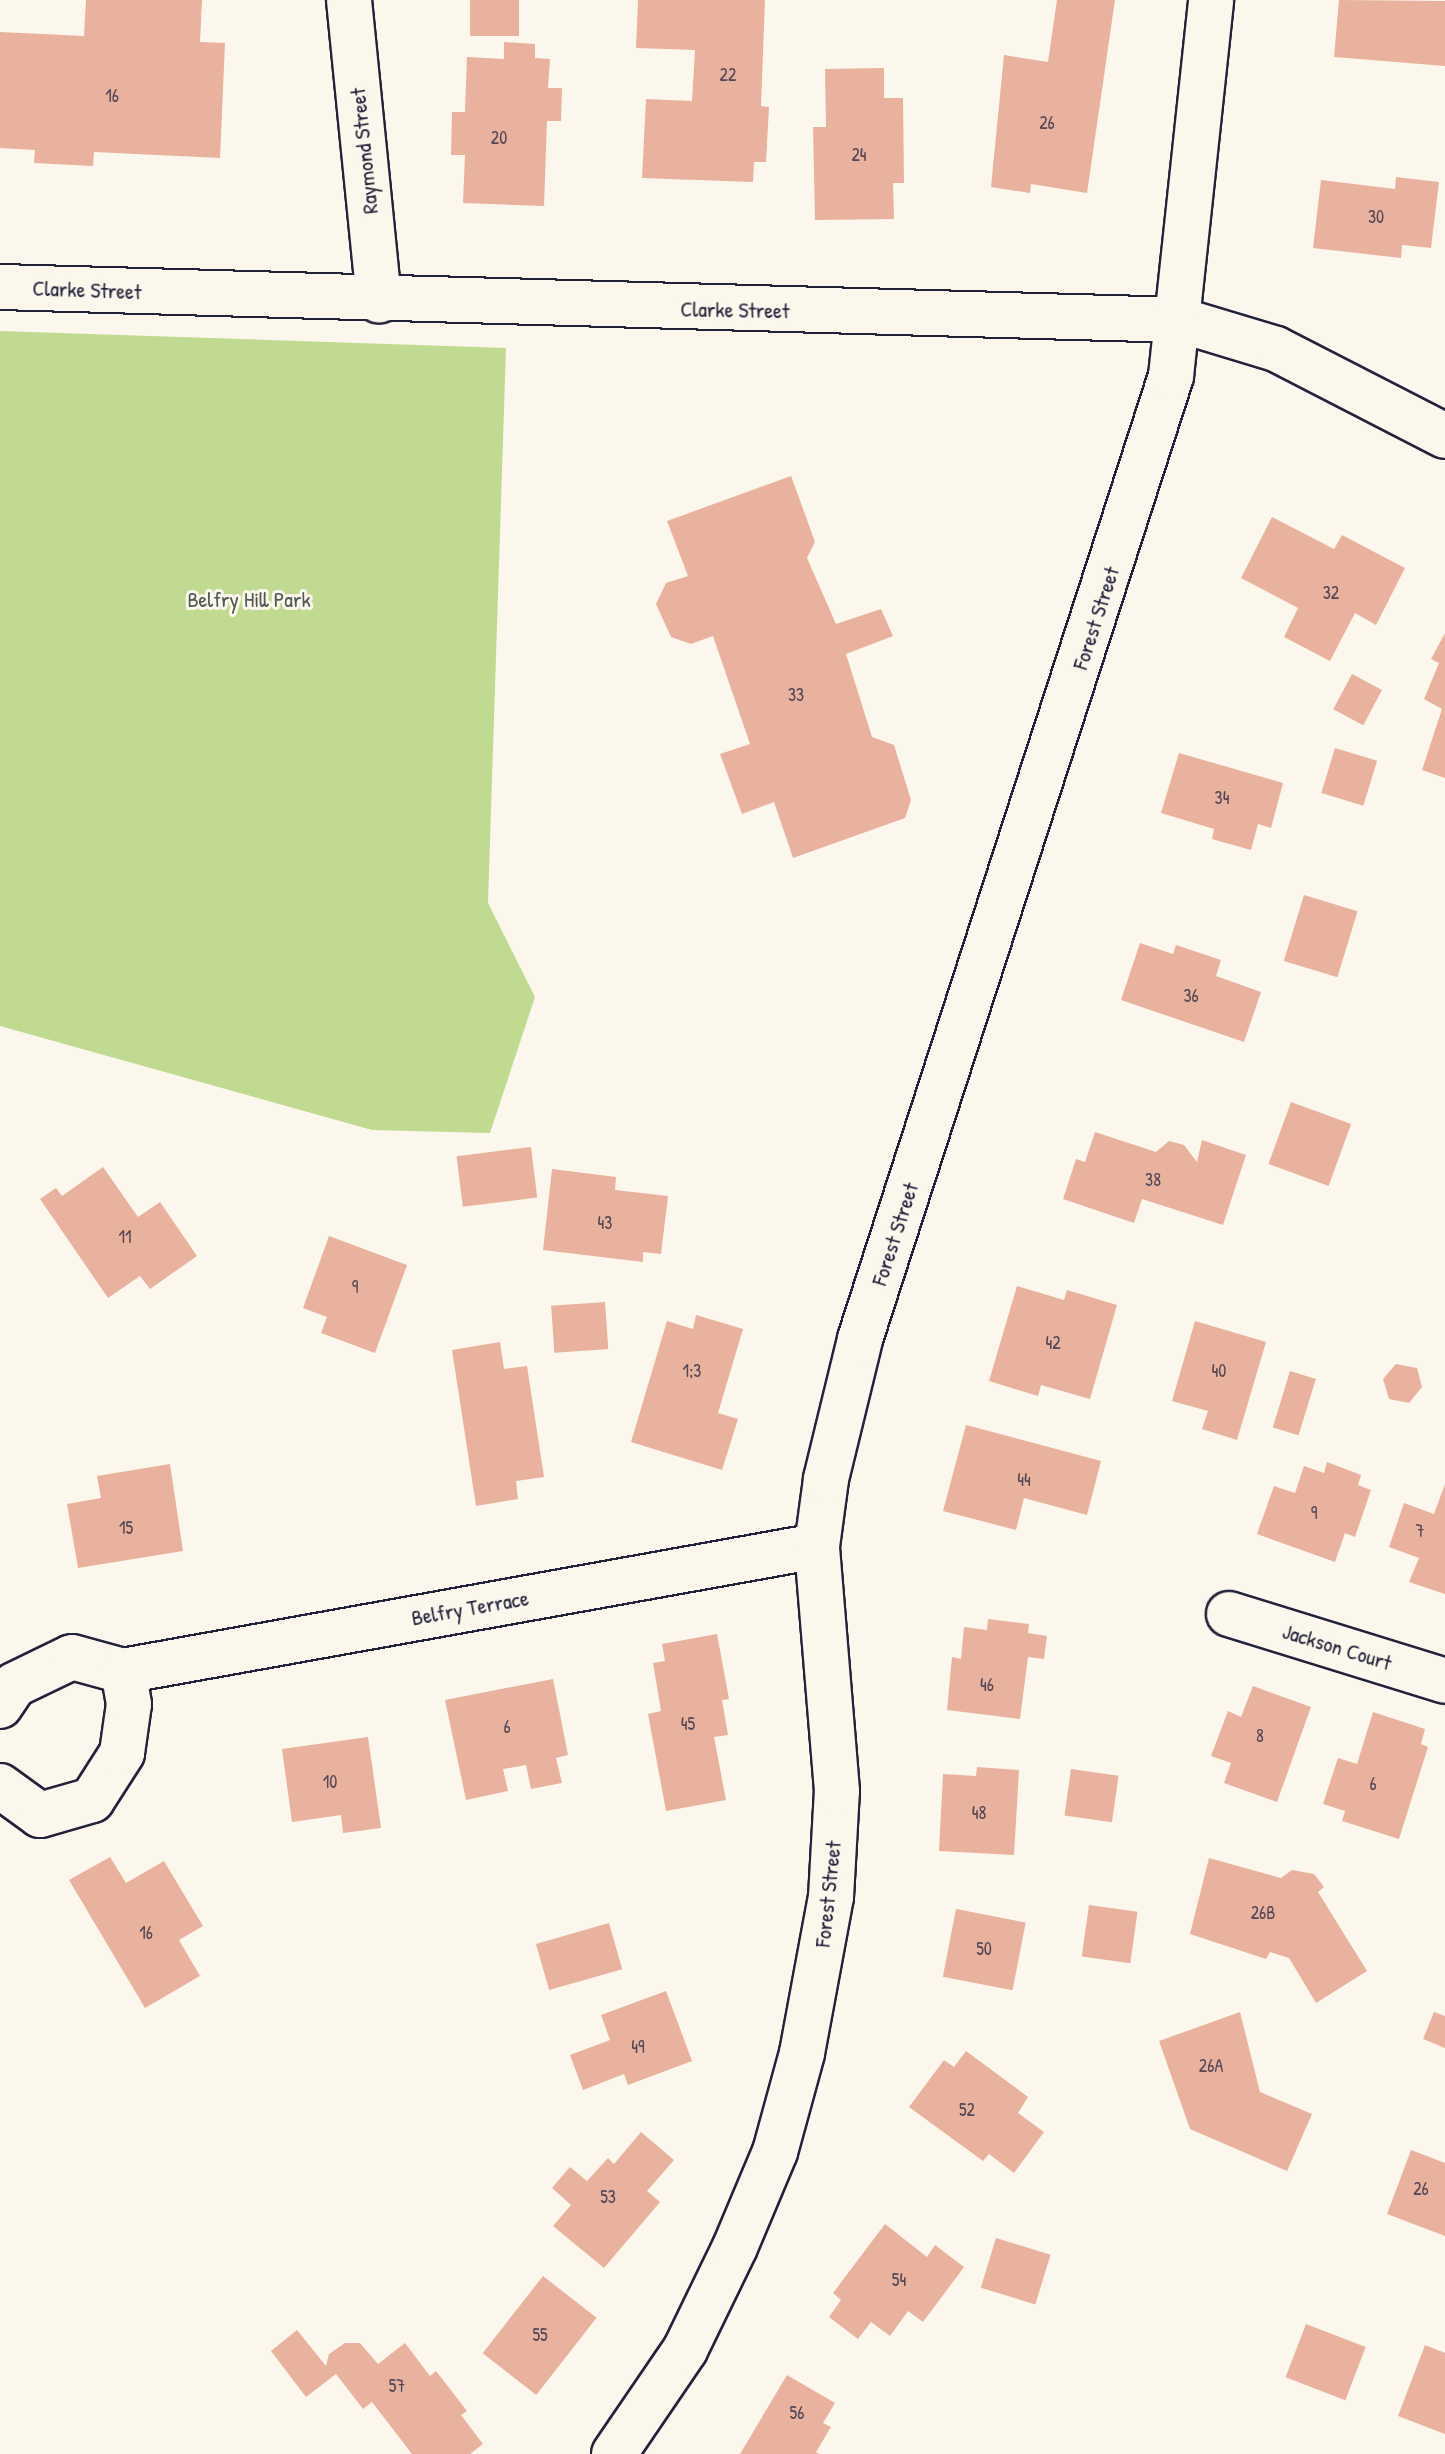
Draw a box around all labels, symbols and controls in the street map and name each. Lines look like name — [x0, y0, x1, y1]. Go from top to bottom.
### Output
house number: 22 — [720, 64, 736, 86]
house number: 16 — [105, 85, 119, 107]
street label: Raymond Street — [344, 87, 384, 215]
house number: 26 — [1039, 112, 1055, 134]
house number: 20 — [491, 127, 507, 149]
house number: 24 — [851, 144, 867, 166]
house number: 30 — [1368, 206, 1384, 228]
street label: Clarke Street — [32, 275, 142, 305]
street label: Clarke Street — [680, 296, 790, 324]
street label: Forest Street — [1067, 563, 1125, 673]
house number: 32 — [1323, 582, 1339, 604]
park label: Belfry Hill Park — [187, 587, 311, 613]
house number: 33 — [788, 684, 804, 706]
house number: 34 — [1215, 787, 1229, 809]
house number: 36 — [1183, 985, 1199, 1007]
house number: 38 — [1145, 1169, 1161, 1191]
street label: Forest Street — [866, 1179, 924, 1289]
house number: 43 — [598, 1212, 612, 1234]
house number: 11 — [118, 1226, 132, 1248]
house number: 9 — [352, 1276, 358, 1298]
house number: 42 — [1045, 1332, 1061, 1354]
house number: 1;3 — [683, 1360, 701, 1382]
house number: 40 — [1212, 1360, 1226, 1382]
house number: 44 — [1017, 1469, 1031, 1491]
house number: 9 — [1311, 1502, 1317, 1524]
house number: 15 — [119, 1517, 133, 1539]
house number: 7 — [1416, 1520, 1424, 1542]
street label: Belfry Terrace — [409, 1585, 531, 1631]
street label: Jackson Court — [1279, 1618, 1395, 1676]
house number: 46 — [980, 1674, 994, 1696]
house number: 45 — [681, 1713, 695, 1735]
house number: 6 — [503, 1716, 511, 1738]
house number: 8 — [1256, 1725, 1264, 1747]
house number: 10 — [323, 1771, 337, 1793]
house number: 6 — [1369, 1773, 1377, 1795]
house number: 48 — [972, 1802, 986, 1824]
street label: Forest Street — [809, 1840, 847, 1948]
house number: 26B — [1251, 1902, 1275, 1924]
house number: 16 — [139, 1922, 153, 1944]
house number: 50 — [976, 1938, 992, 1960]
house number: 49 — [631, 2036, 645, 2058]
house number: 26A — [1199, 2055, 1223, 2077]
house number: 52 — [959, 2099, 975, 2121]
house number: 26 — [1413, 2178, 1429, 2200]
house number: 53 — [600, 2186, 616, 2208]
house number: 54 — [892, 2269, 906, 2291]
house number: 55 — [532, 2324, 548, 2346]
house number: 57 — [389, 2375, 405, 2397]
house number: 56 — [790, 2402, 804, 2424]

